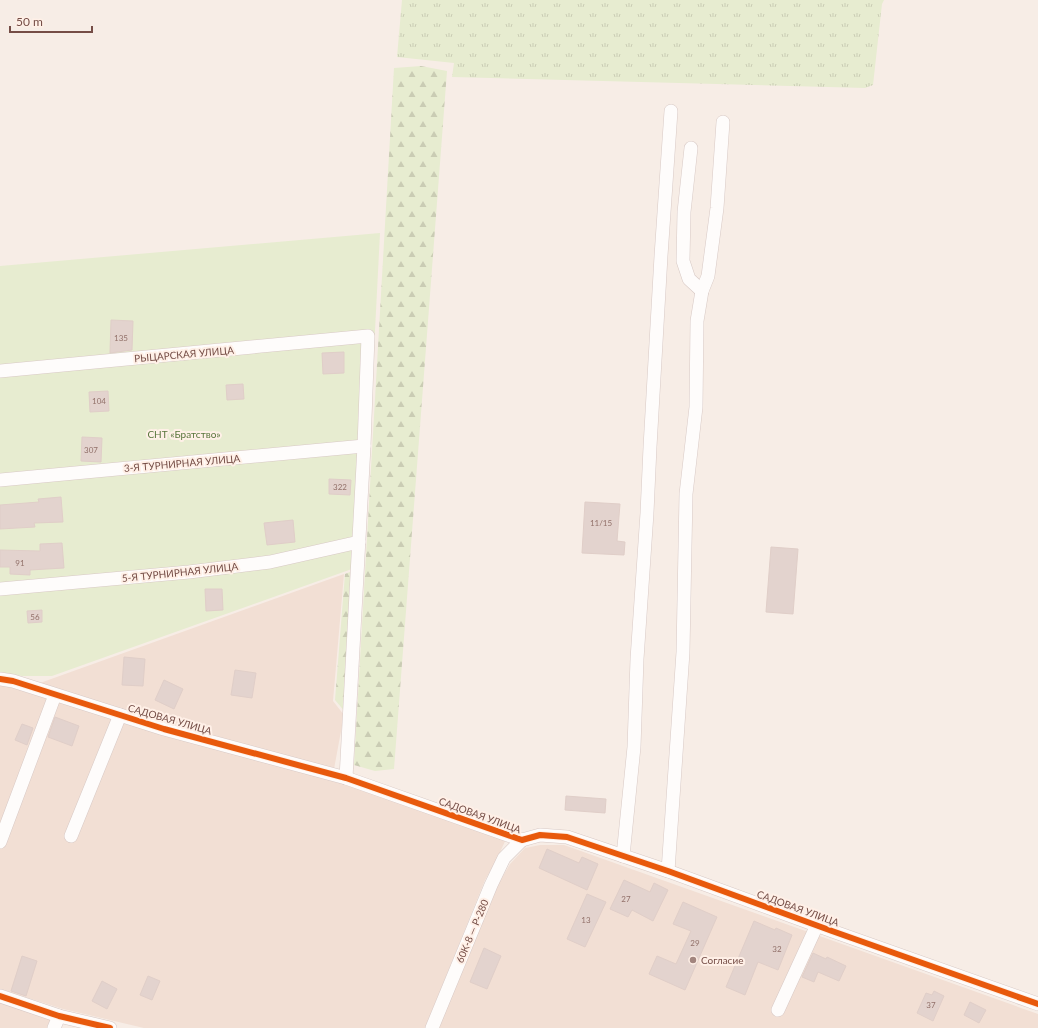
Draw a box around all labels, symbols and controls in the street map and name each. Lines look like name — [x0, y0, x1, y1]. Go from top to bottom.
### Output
scale bar — [10, 8, 92, 34]
text: 50 m — [16, 14, 43, 29]
house number: 135 — [114, 333, 128, 343]
street label: РЫЦАРСКАЯ УЛИЦА — [134, 344, 235, 364]
house number: 104 — [92, 396, 106, 406]
park label: СНТ «Братство» — [147, 428, 221, 440]
house number: 307 — [84, 445, 98, 455]
street label: 3-Я ТУРНИРНАЯ УЛИЦА — [123, 452, 241, 474]
house number: 322 — [333, 482, 347, 492]
house number: 11/15 — [590, 518, 612, 528]
house number: 91 — [15, 558, 25, 568]
street label: 5-Я ТУРНИРНАЯ УЛИЦА — [121, 560, 239, 584]
house number: 56 — [30, 612, 40, 622]
street label: САДОВАЯ УЛИЦА — [127, 701, 214, 737]
street label: САДОВАЯ УЛИЦА — [437, 795, 523, 836]
street label: САДОВАЯ УЛИЦА — [755, 888, 841, 929]
house number: 27 — [621, 894, 631, 904]
street label: 60К-8 — Р-280 — [453, 897, 491, 964]
house number: 13 — [581, 915, 591, 925]
house number: 29 — [690, 938, 700, 948]
house number: 32 — [772, 944, 782, 954]
place label: Согласие — [701, 954, 743, 966]
marker: Согласие — [688, 955, 698, 965]
house number: 37 — [926, 1000, 936, 1010]

